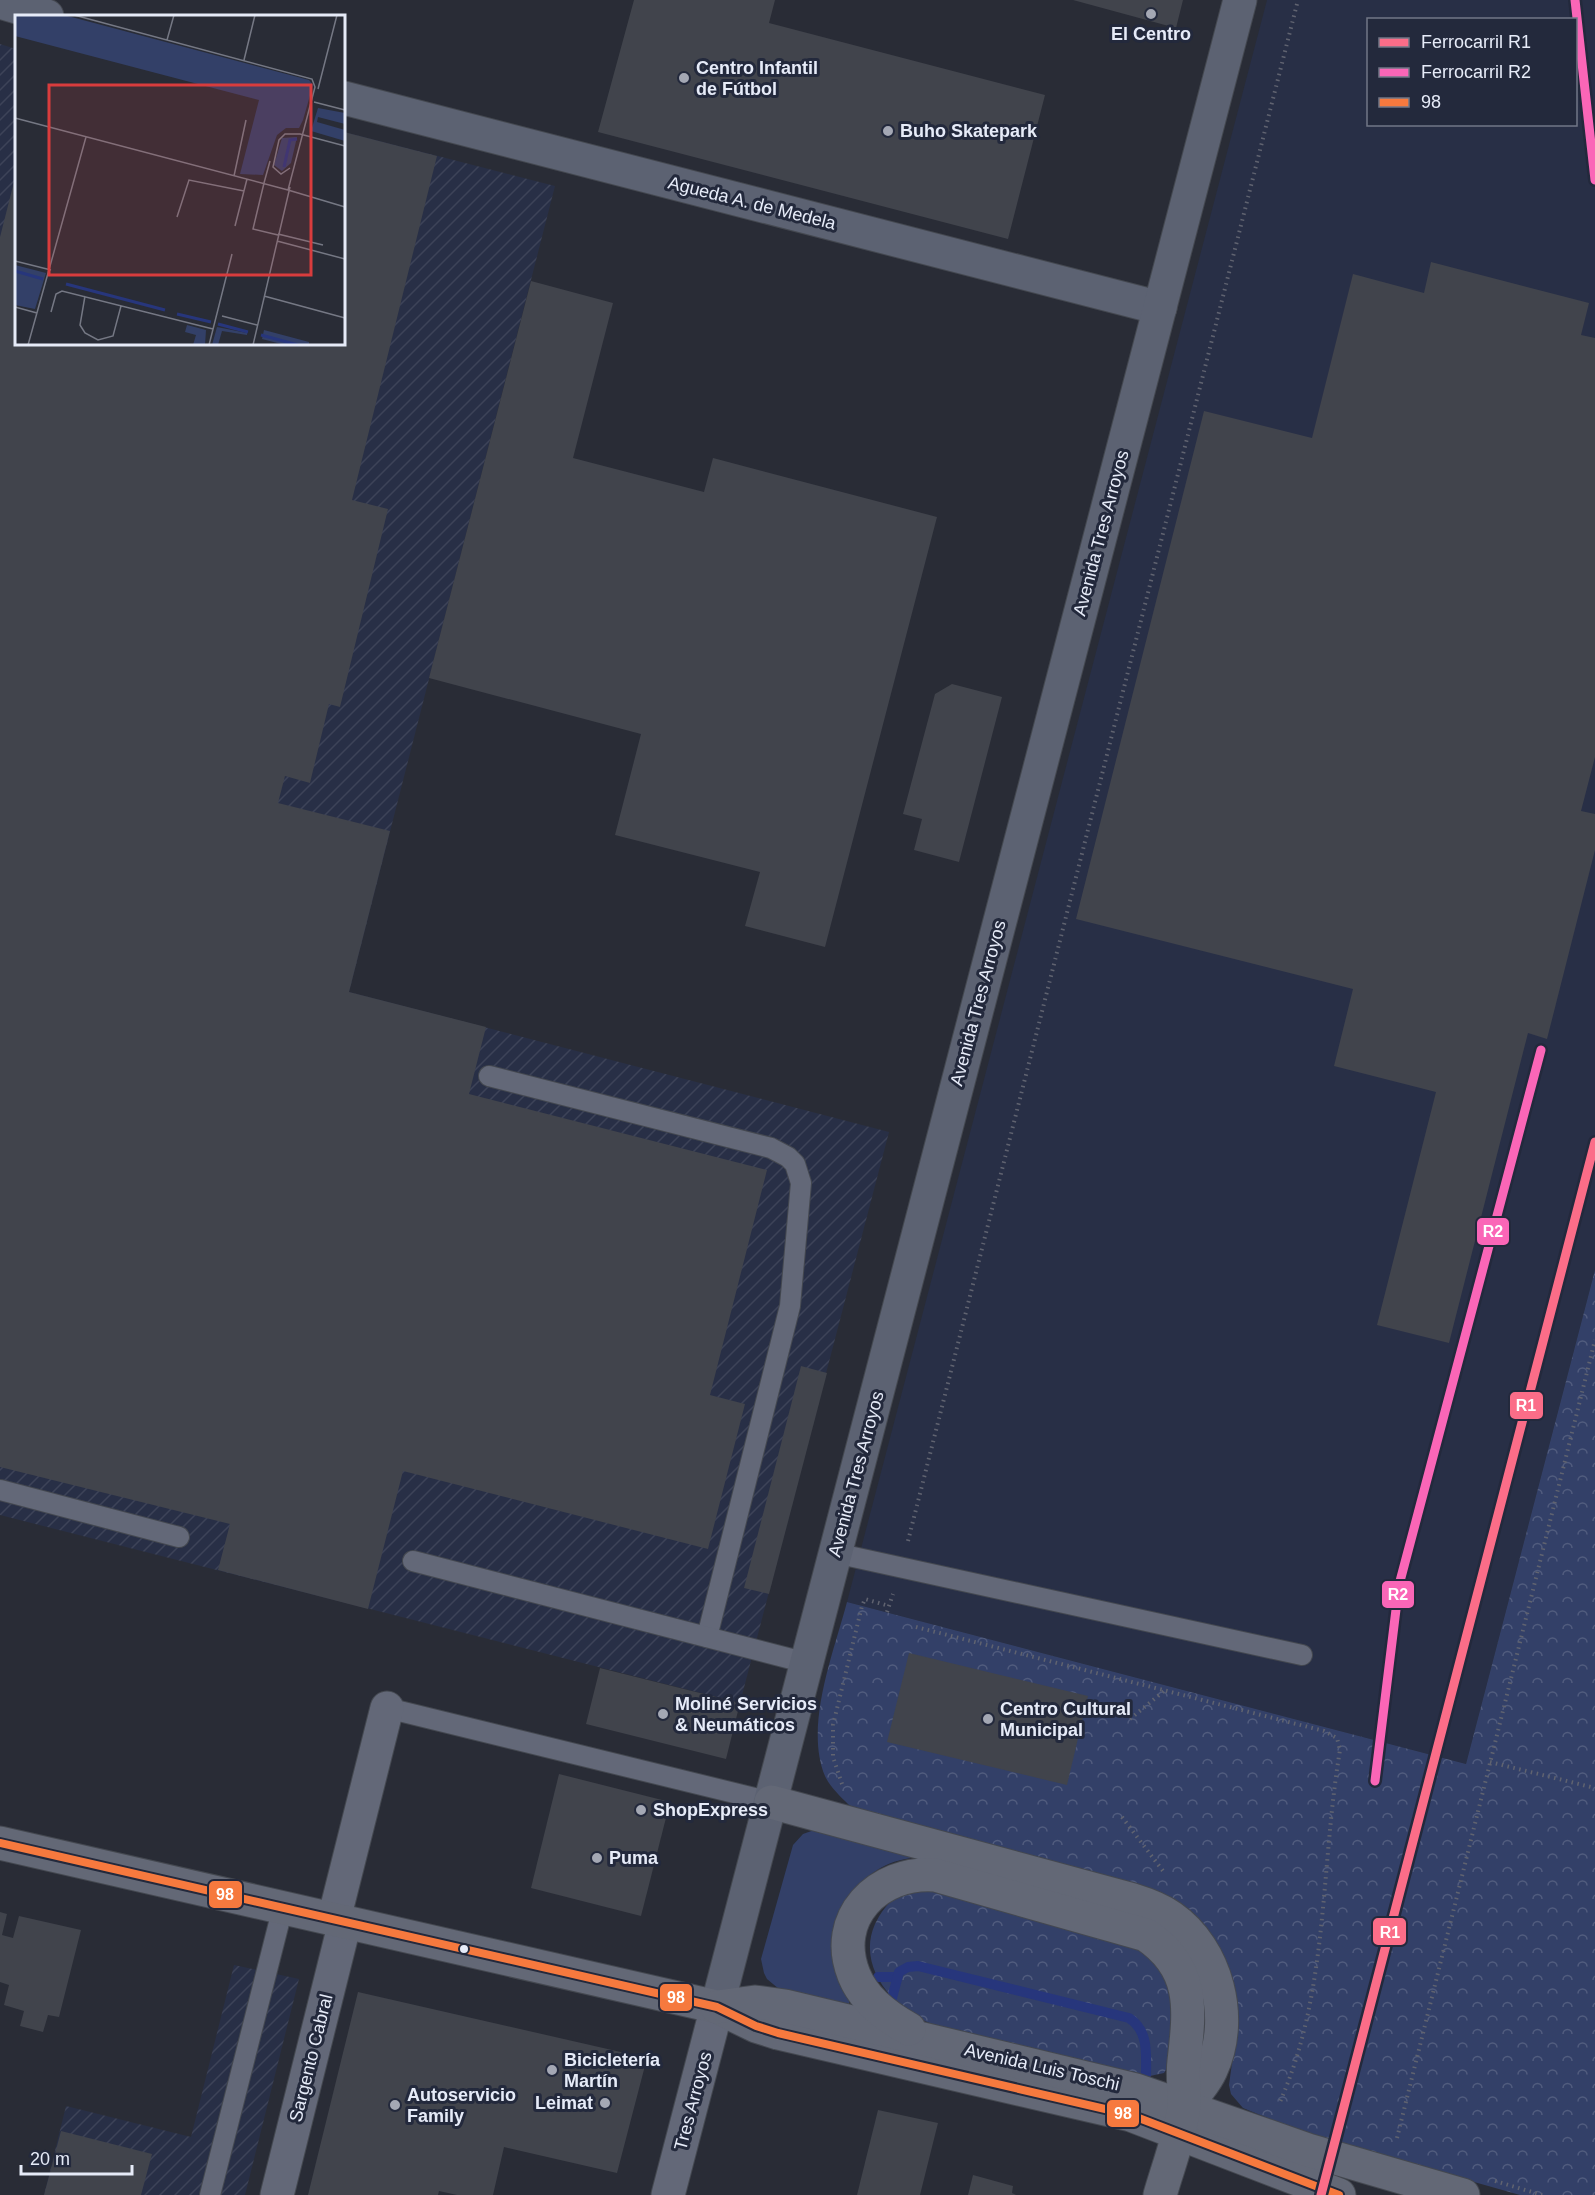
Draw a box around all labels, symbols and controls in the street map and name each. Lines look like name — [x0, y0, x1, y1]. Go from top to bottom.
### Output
marker: El Centro — [1144, 7, 1158, 21]
inset map — [15, 15, 345, 345]
legend — [1367, 18, 1577, 126]
place label: El Centro — [1111, 24, 1191, 44]
text: Ferrocarril R1 — [1421, 32, 1531, 52]
place label: Centro Infantil de Fútbol — [696, 58, 818, 99]
text: Ferrocarril R2 — [1421, 62, 1531, 82]
marker: Centro Infantil de Fútbol — [677, 71, 691, 85]
text: 98 — [1421, 92, 1441, 112]
place label: Buho Skatepark — [900, 121, 1038, 141]
marker: Buho Skatepark — [881, 124, 895, 138]
street label: Agueda A. de Medela — [666, 172, 839, 234]
street label: Avenida Tres Arroyos — [1069, 448, 1133, 618]
street label: Avenida Tres Arroyos — [946, 918, 1010, 1088]
line badge: R2 — [1476, 1217, 1510, 1246]
text: R2 — [1483, 1223, 1503, 1240]
street label: Avenida Tres Arroyos — [824, 1389, 888, 1559]
line badge: R1 — [1509, 1391, 1544, 1420]
text: R1 — [1516, 1397, 1536, 1414]
line badge: R2 — [1381, 1580, 1415, 1609]
text: R2 — [1388, 1586, 1408, 1603]
place label: Moliné Servicios & Neumáticos — [675, 1694, 817, 1735]
place label: Centro Cultural Municipal — [1000, 1699, 1131, 1740]
marker: Moliné Servicios & Neumáticos — [656, 1707, 670, 1721]
marker: Centro Cultural Municipal — [981, 1712, 995, 1726]
place label: ShopExpress — [653, 1800, 768, 1820]
marker: ShopExpress — [634, 1803, 648, 1817]
place label: Puma — [609, 1848, 659, 1868]
marker: Puma — [590, 1851, 604, 1865]
line badge: 98 — [208, 1880, 243, 1909]
text: 98 — [216, 1886, 234, 1903]
line badge: R1 — [1372, 1917, 1407, 1946]
text: R1 — [1380, 1924, 1400, 1941]
unlabelled marker — [458, 1943, 470, 1955]
line badge: 98 — [659, 1983, 693, 2012]
text: 98 — [667, 1989, 685, 2006]
street label: Sargento Cabral — [285, 1992, 337, 2124]
street label: Avenida Luis Toschi — [963, 2039, 1121, 2095]
street label: Tres Arroyos — [670, 2049, 716, 2153]
place label: Bicicletería Martín — [564, 2050, 661, 2091]
marker: Bicicletería Martín — [545, 2063, 559, 2077]
place label: Autoservicio Family — [407, 2085, 516, 2126]
place label: Leimat — [535, 2093, 593, 2113]
marker: Leimat — [598, 2096, 612, 2110]
marker: Autoservicio Family — [388, 2098, 402, 2112]
line badge: 98 — [1106, 2099, 1140, 2128]
text: 98 — [1114, 2105, 1132, 2122]
scale bar — [21, 2138, 132, 2176]
text: 20 m — [30, 2149, 70, 2169]

